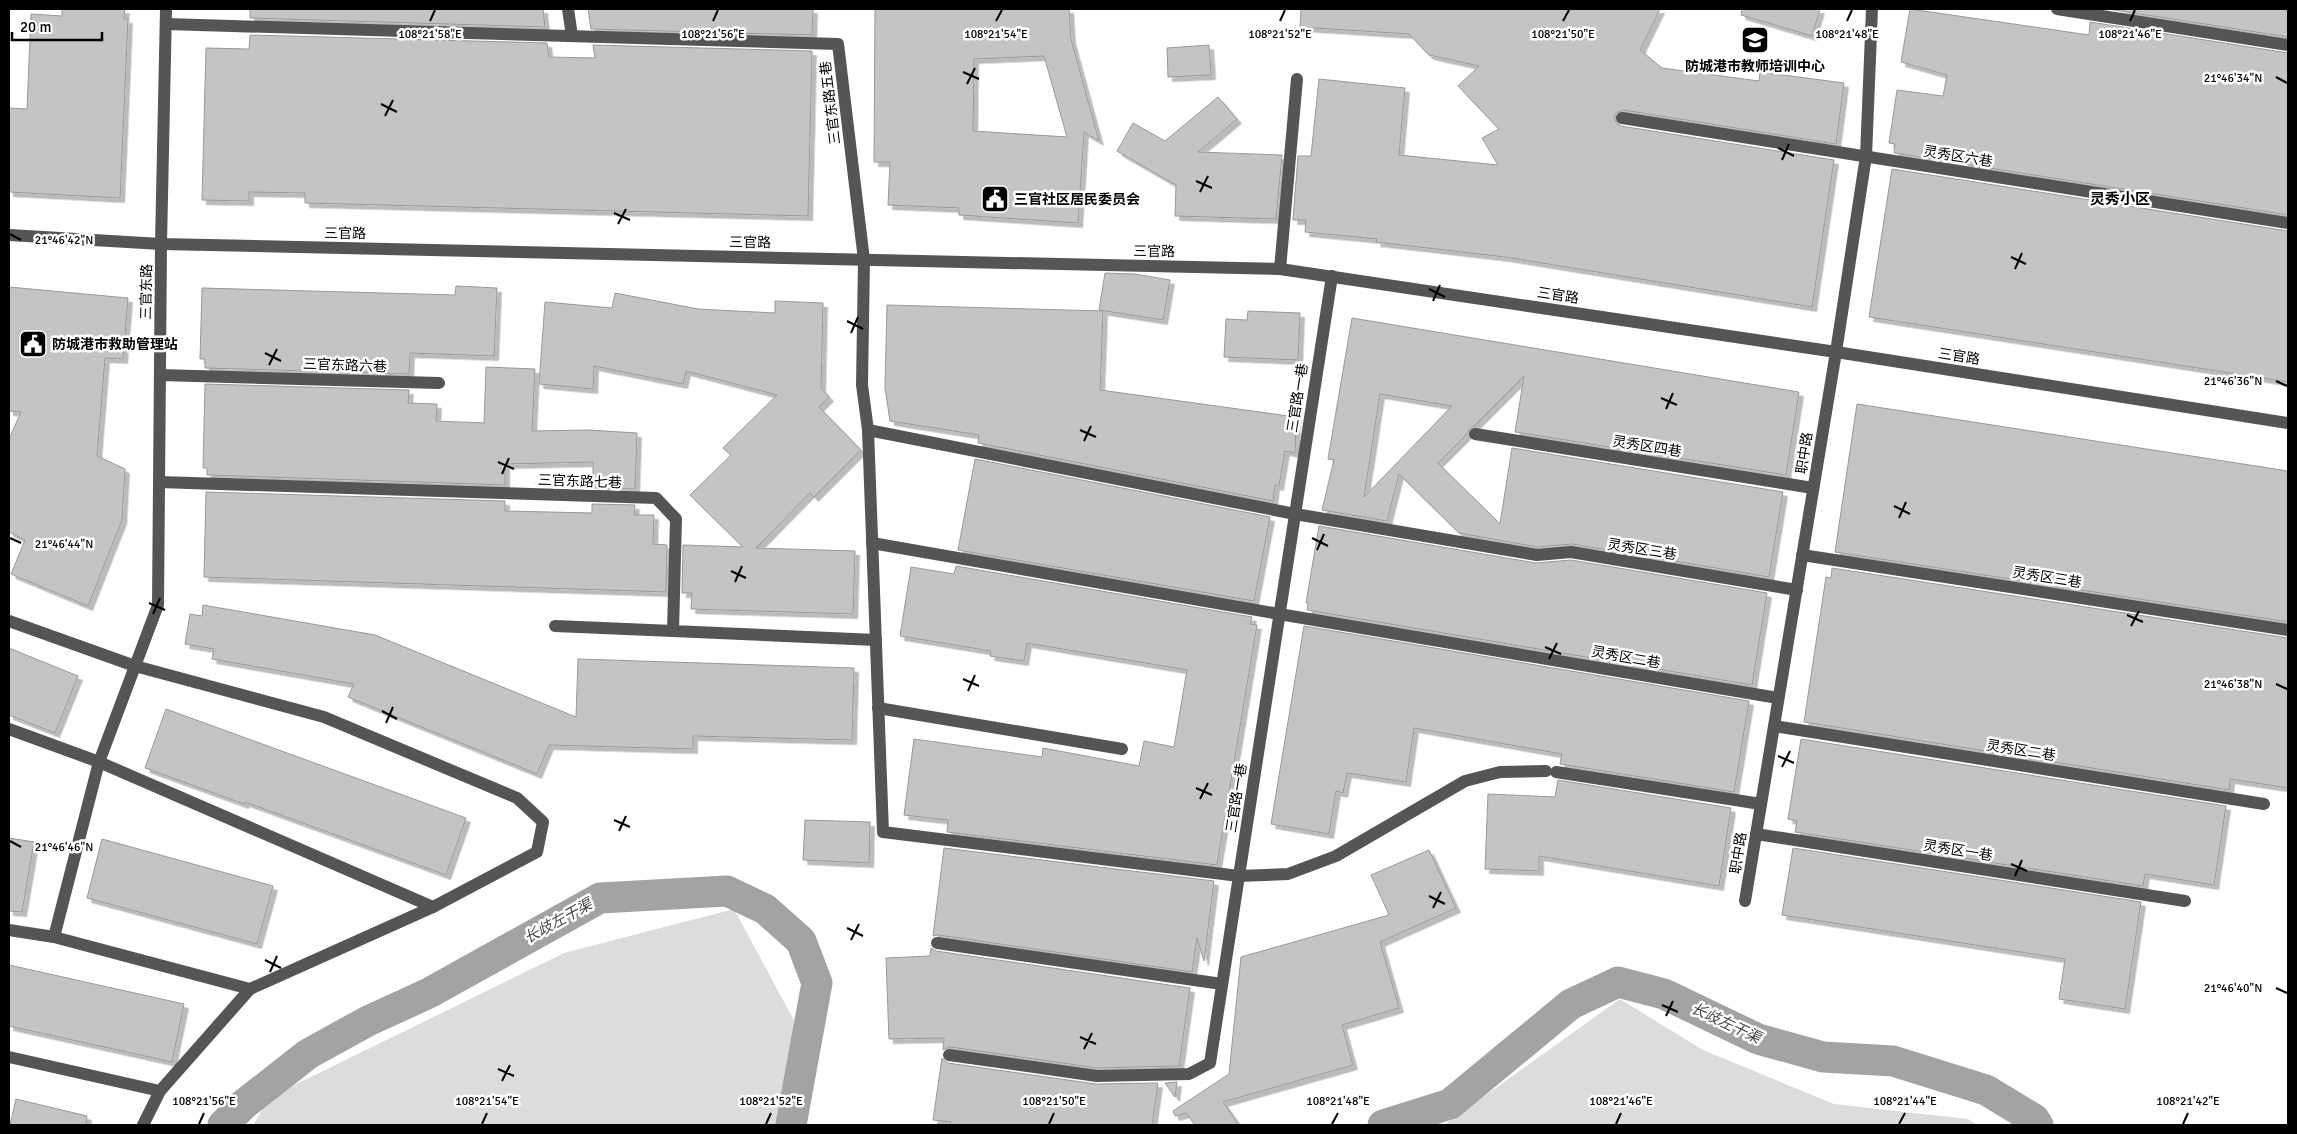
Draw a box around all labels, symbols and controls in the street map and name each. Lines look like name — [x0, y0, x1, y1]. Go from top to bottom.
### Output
scale bar — [12, 10, 102, 42]
text: 20 m — [20, 18, 51, 36]
school or university icon: 防城港市教师培训中心 — [1740, 25, 1770, 55]
text: 108°21'58"E — [398, 27, 462, 42]
text: 108°21'56"E — [681, 27, 745, 42]
text: 108°21'54"E — [964, 27, 1028, 42]
text: 108°21'52"E — [1248, 27, 1312, 42]
text: 108°21'50"E — [1531, 27, 1595, 42]
text: 108°21'48"E — [1815, 27, 1879, 42]
text: 108°21'46"E — [2098, 27, 2162, 42]
place label: 防城港市教师培训中心 — [1685, 58, 1825, 75]
street label: 三官东路五巷 — [817, 60, 844, 146]
text: 21°46'34"N — [2204, 71, 2262, 86]
street label: 灵秀区六巷 — [1922, 143, 1994, 170]
public building icon: 三官社区居民委员会 — [980, 184, 1010, 214]
district label: 灵秀小区 — [2090, 190, 2150, 208]
place label: 三官社区居民委员会 — [1014, 191, 1140, 208]
street label: 三官路 — [324, 225, 366, 242]
text: 21°46'42"N — [35, 233, 93, 248]
street label: 三官路 — [729, 234, 771, 251]
street label: 三官路 — [1133, 243, 1175, 260]
street label: 三官东路 — [138, 264, 155, 320]
street label: 三官路 — [1536, 284, 1580, 307]
public building icon: 防城港市救助管理站 — [18, 329, 48, 359]
place label: 防城港市救助管理站 — [52, 336, 178, 353]
street label: 三官路 — [1937, 345, 1981, 368]
street label: 三官东路六巷 — [303, 356, 387, 375]
street label: 三官路一巷 — [1284, 362, 1311, 434]
text: 21°46'36"N — [2204, 374, 2262, 389]
street label: 职中路 — [1793, 431, 1816, 475]
street label: 灵秀区四巷 — [1611, 433, 1683, 460]
street label: 三官东路七巷 — [538, 472, 622, 491]
street label: 灵秀区三巷 — [1606, 536, 1678, 563]
text: 21°46'44"N — [35, 537, 93, 552]
street label: 灵秀区三巷 — [2011, 564, 2083, 591]
street label: 灵秀区二巷 — [1590, 643, 1662, 672]
text: 21°46'38"N — [2204, 677, 2262, 692]
street label: 灵秀区二巷 — [1985, 737, 2057, 764]
street label: 三官路一巷 — [1223, 762, 1250, 834]
street label: 职中路 — [1727, 831, 1750, 875]
street label: 灵秀区一巷 — [1922, 837, 1994, 864]
text: 21°46'46"N — [35, 840, 93, 855]
water label: 长歧左干渠 — [521, 894, 597, 947]
text: 21°46'40"N — [2204, 981, 2262, 996]
water label: 长歧左干渠 — [1688, 999, 1766, 1048]
text: 108°21'56"E — [172, 1094, 236, 1109]
text: 108°21'54"E — [455, 1094, 519, 1109]
text: 108°21'52"E — [739, 1094, 803, 1109]
text: 108°21'50"E — [1022, 1094, 1086, 1109]
text: 108°21'48"E — [1306, 1094, 1370, 1109]
text: 108°21'46"E — [1589, 1094, 1653, 1109]
text: 108°21'44"E — [1873, 1094, 1937, 1109]
text: 108°21'42"E — [2156, 1094, 2220, 1109]

